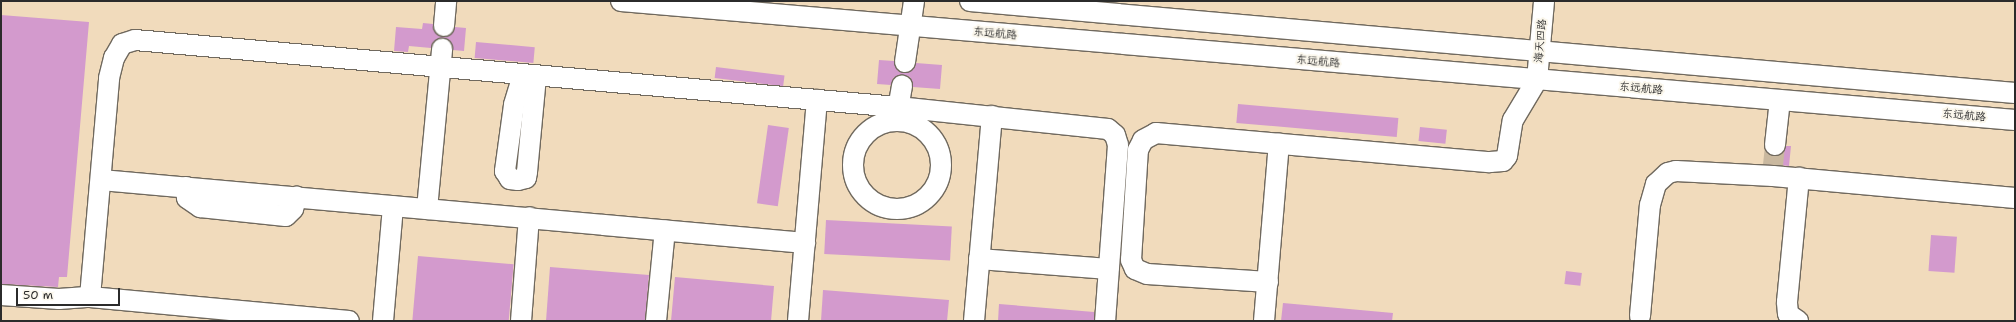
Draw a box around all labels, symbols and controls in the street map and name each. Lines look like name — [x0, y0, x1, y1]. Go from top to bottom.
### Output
street label: 海天四路 — [1533, 19, 1549, 63]
street label: 东远航路 — [973, 26, 1017, 42]
street label: 东远航路 — [1296, 54, 1340, 70]
street label: 东远航路 — [1619, 81, 1663, 97]
street label: 东远航路 — [1942, 108, 1986, 124]
scale bar — [18, 280, 122, 306]
text: 50 m — [23, 287, 53, 303]

